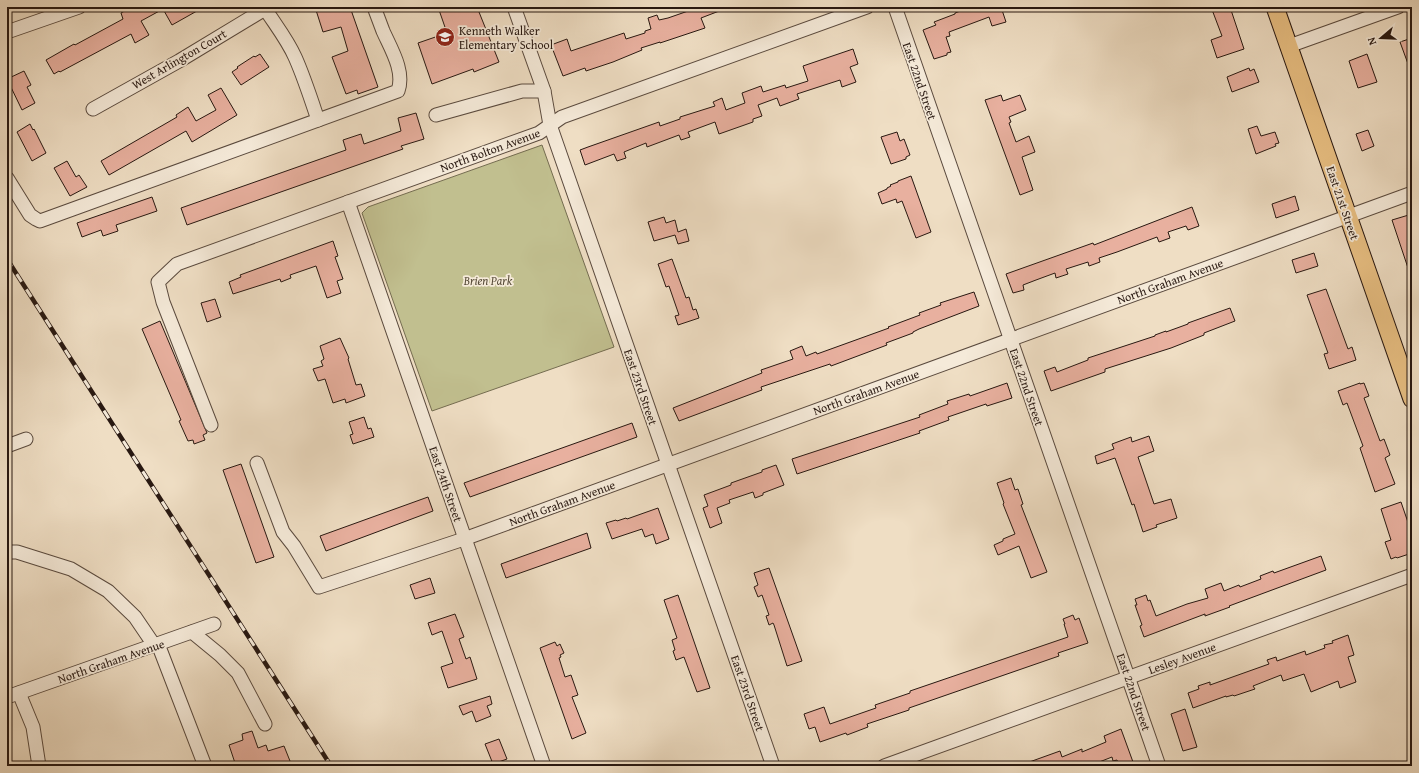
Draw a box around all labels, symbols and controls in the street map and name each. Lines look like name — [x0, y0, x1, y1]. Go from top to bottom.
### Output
north arrow — [1361, 18, 1401, 58]
place label: Kenneth Walker Elementary School — [459, 22, 554, 53]
street label: West Arlington Court — [129, 25, 230, 93]
school or university icon: Kenneth Walker Elementary School — [434, 26, 456, 48]
text: N — [1363, 35, 1380, 47]
street label: East 22nd Street — [899, 40, 941, 123]
street label: North Bolton Avenue — [438, 124, 543, 176]
street label: East 21st Street — [1322, 164, 1364, 243]
street label: North Graham Avenue — [1115, 254, 1226, 308]
park label: Brien Park — [463, 272, 513, 289]
street label: East 22nd Street — [1006, 346, 1048, 429]
street label: East 23rd Street — [620, 347, 662, 428]
street label: North Graham Avenue — [811, 365, 922, 419]
street label: East 24th Street — [425, 444, 467, 525]
street label: North Graham Avenue — [507, 476, 618, 530]
street label: North Graham Avenue — [55, 635, 167, 687]
street label: Lesley Avenue — [1146, 638, 1218, 678]
street label: East 22nd Street — [1113, 651, 1155, 734]
street label: East 23rd Street — [727, 653, 769, 734]

